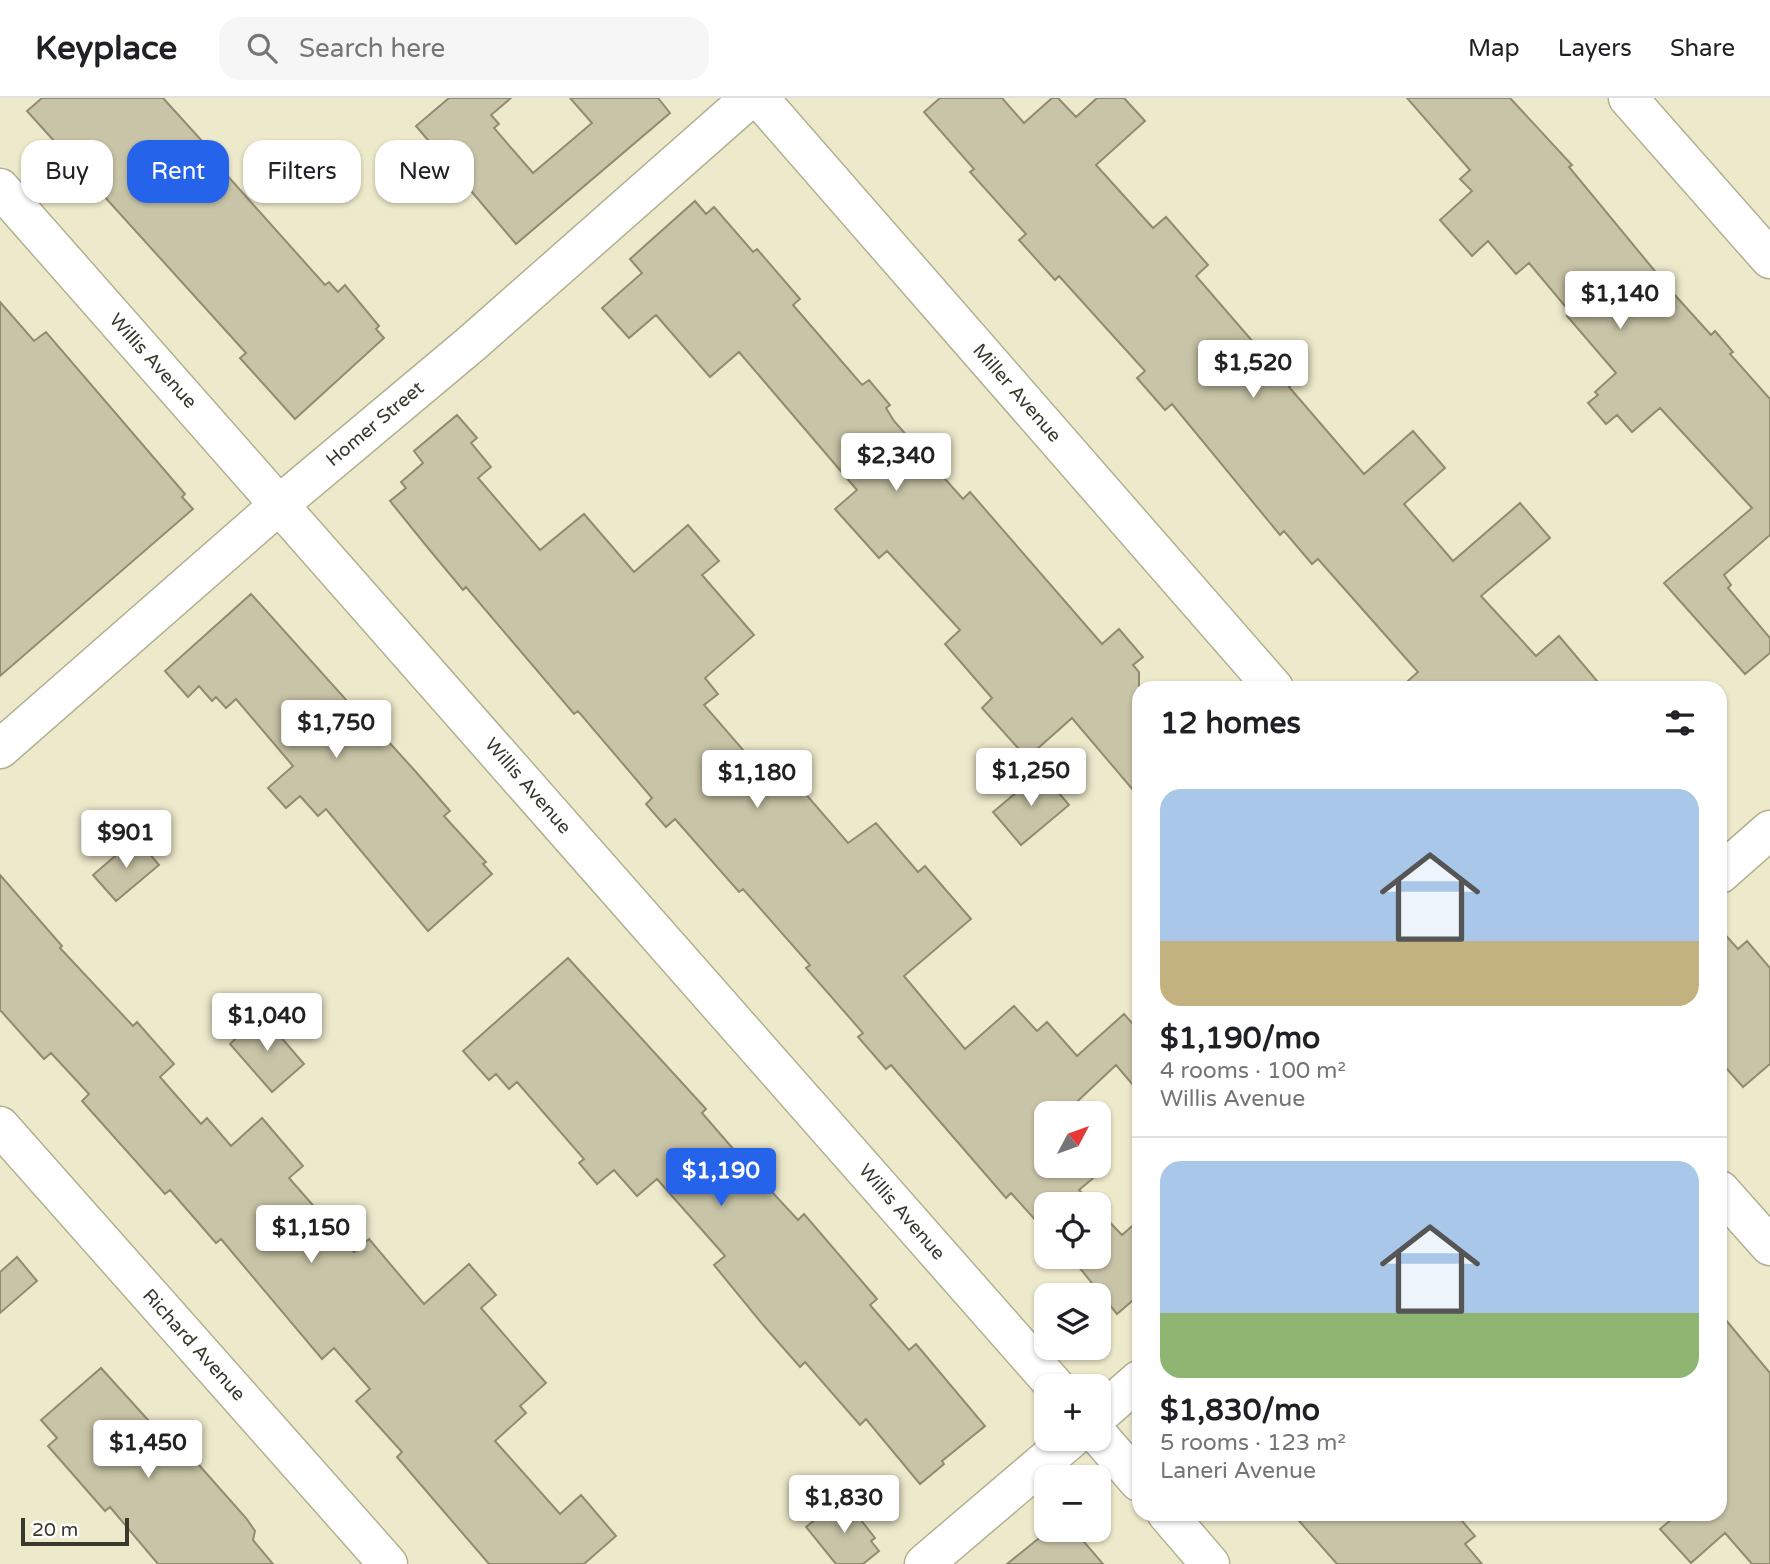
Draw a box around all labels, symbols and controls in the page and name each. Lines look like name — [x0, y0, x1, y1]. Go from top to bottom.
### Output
search box — [219, 17, 709, 80]
text: Keyplace — [35, 29, 177, 68]
icon: search — [243, 29, 281, 67]
text: Search here — [299, 33, 445, 64]
text: Map — [1468, 34, 1520, 63]
text: Layers — [1558, 34, 1632, 63]
text: Share — [1670, 34, 1735, 63]
chip: Buy — [21, 140, 113, 203]
chip: Rent — [127, 140, 229, 203]
chip: Filters — [243, 140, 361, 203]
chip: New — [375, 140, 474, 203]
pin: $1,140 — [1563, 272, 1677, 331]
text: $1,140 — [1581, 280, 1659, 308]
street label: Willis Avenue — [105, 309, 201, 413]
street label: Miller Avenue — [968, 339, 1066, 447]
pin: $1,520 — [1196, 341, 1310, 400]
text: $1,520 — [1214, 349, 1292, 377]
street label: Homer Street — [322, 377, 428, 471]
pin: $2,340 — [839, 434, 953, 493]
text: $2,340 — [857, 442, 935, 470]
pin: $1,750 — [279, 700, 393, 760]
icon: filters — [1661, 704, 1699, 742]
text: 12 homes — [1160, 705, 1301, 742]
text: $1,750 — [297, 709, 375, 737]
street label: Willis Avenue — [480, 733, 576, 839]
pin: $1,250 — [974, 748, 1088, 808]
pin: $1,180 — [700, 750, 814, 810]
text: $1,250 — [992, 757, 1070, 785]
text: $1,180 — [718, 759, 796, 787]
pin: $901 — [85, 810, 167, 870]
text: $901 — [97, 819, 155, 847]
icon: home — [1367, 834, 1493, 960]
pin: $1,040 — [210, 993, 324, 1053]
text: $1,040 — [228, 1002, 306, 1030]
text: $1,190/mo — [1160, 1020, 1320, 1057]
text: 4 rooms · 100 m² — [1160, 1057, 1346, 1085]
text: Willis Avenue — [1160, 1085, 1305, 1113]
north arrow — [1034, 1101, 1111, 1178]
map controls — [1034, 1101, 1111, 1542]
pin: $1,190 — [664, 1148, 778, 1208]
text: $1,190 — [682, 1157, 760, 1185]
street label: Willis Avenue — [854, 1159, 950, 1265]
button: locate — [1034, 1192, 1111, 1269]
pin: $1,150 — [254, 1206, 368, 1265]
icon: home — [1367, 1206, 1493, 1332]
text: $1,150 — [272, 1214, 350, 1242]
button: layers — [1034, 1283, 1111, 1360]
street label: Richard Avenue — [138, 1285, 250, 1405]
button: + — [1034, 1374, 1111, 1451]
text: $1,830/mo — [1160, 1392, 1320, 1429]
pin: $1,450 — [91, 1420, 205, 1480]
text: $1,450 — [109, 1429, 187, 1457]
text: 5 rooms · 123 m² — [1160, 1429, 1346, 1457]
text: Laneri Avenue — [1160, 1457, 1316, 1485]
button: − — [1034, 1465, 1111, 1542]
pin: $1,830 — [787, 1476, 901, 1535]
text: $1,830 — [805, 1484, 883, 1512]
scale bar — [21, 1515, 130, 1547]
text: 20 m — [32, 1519, 78, 1541]

